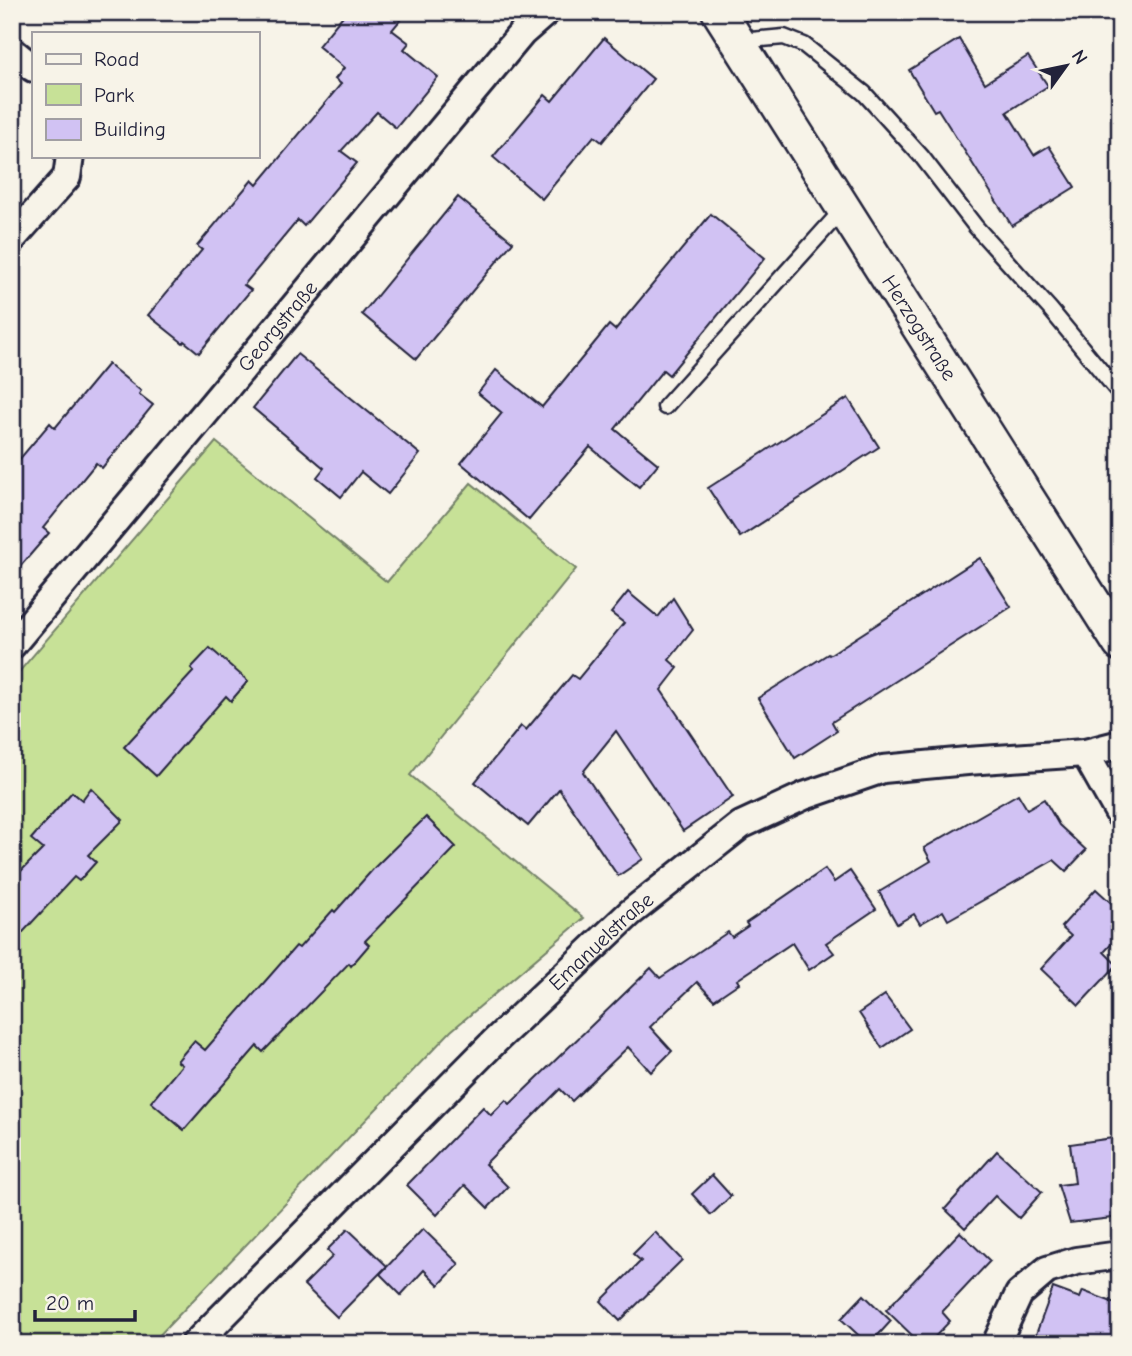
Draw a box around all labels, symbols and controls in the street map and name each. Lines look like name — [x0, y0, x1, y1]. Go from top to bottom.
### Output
legend — [32, 32, 259, 158]
north arrow — [1030, 32, 1100, 102]
text: N — [1067, 46, 1092, 68]
text: Road — [94, 47, 139, 71]
text: Park — [94, 83, 134, 107]
text: Building — [94, 117, 166, 141]
street label: Herzogstraße — [877, 271, 962, 385]
street label: Georgstraße — [233, 276, 322, 376]
street label: Emanuelstraße — [544, 887, 658, 995]
scale bar — [35, 1279, 135, 1323]
text: 20 m — [46, 1291, 94, 1315]

